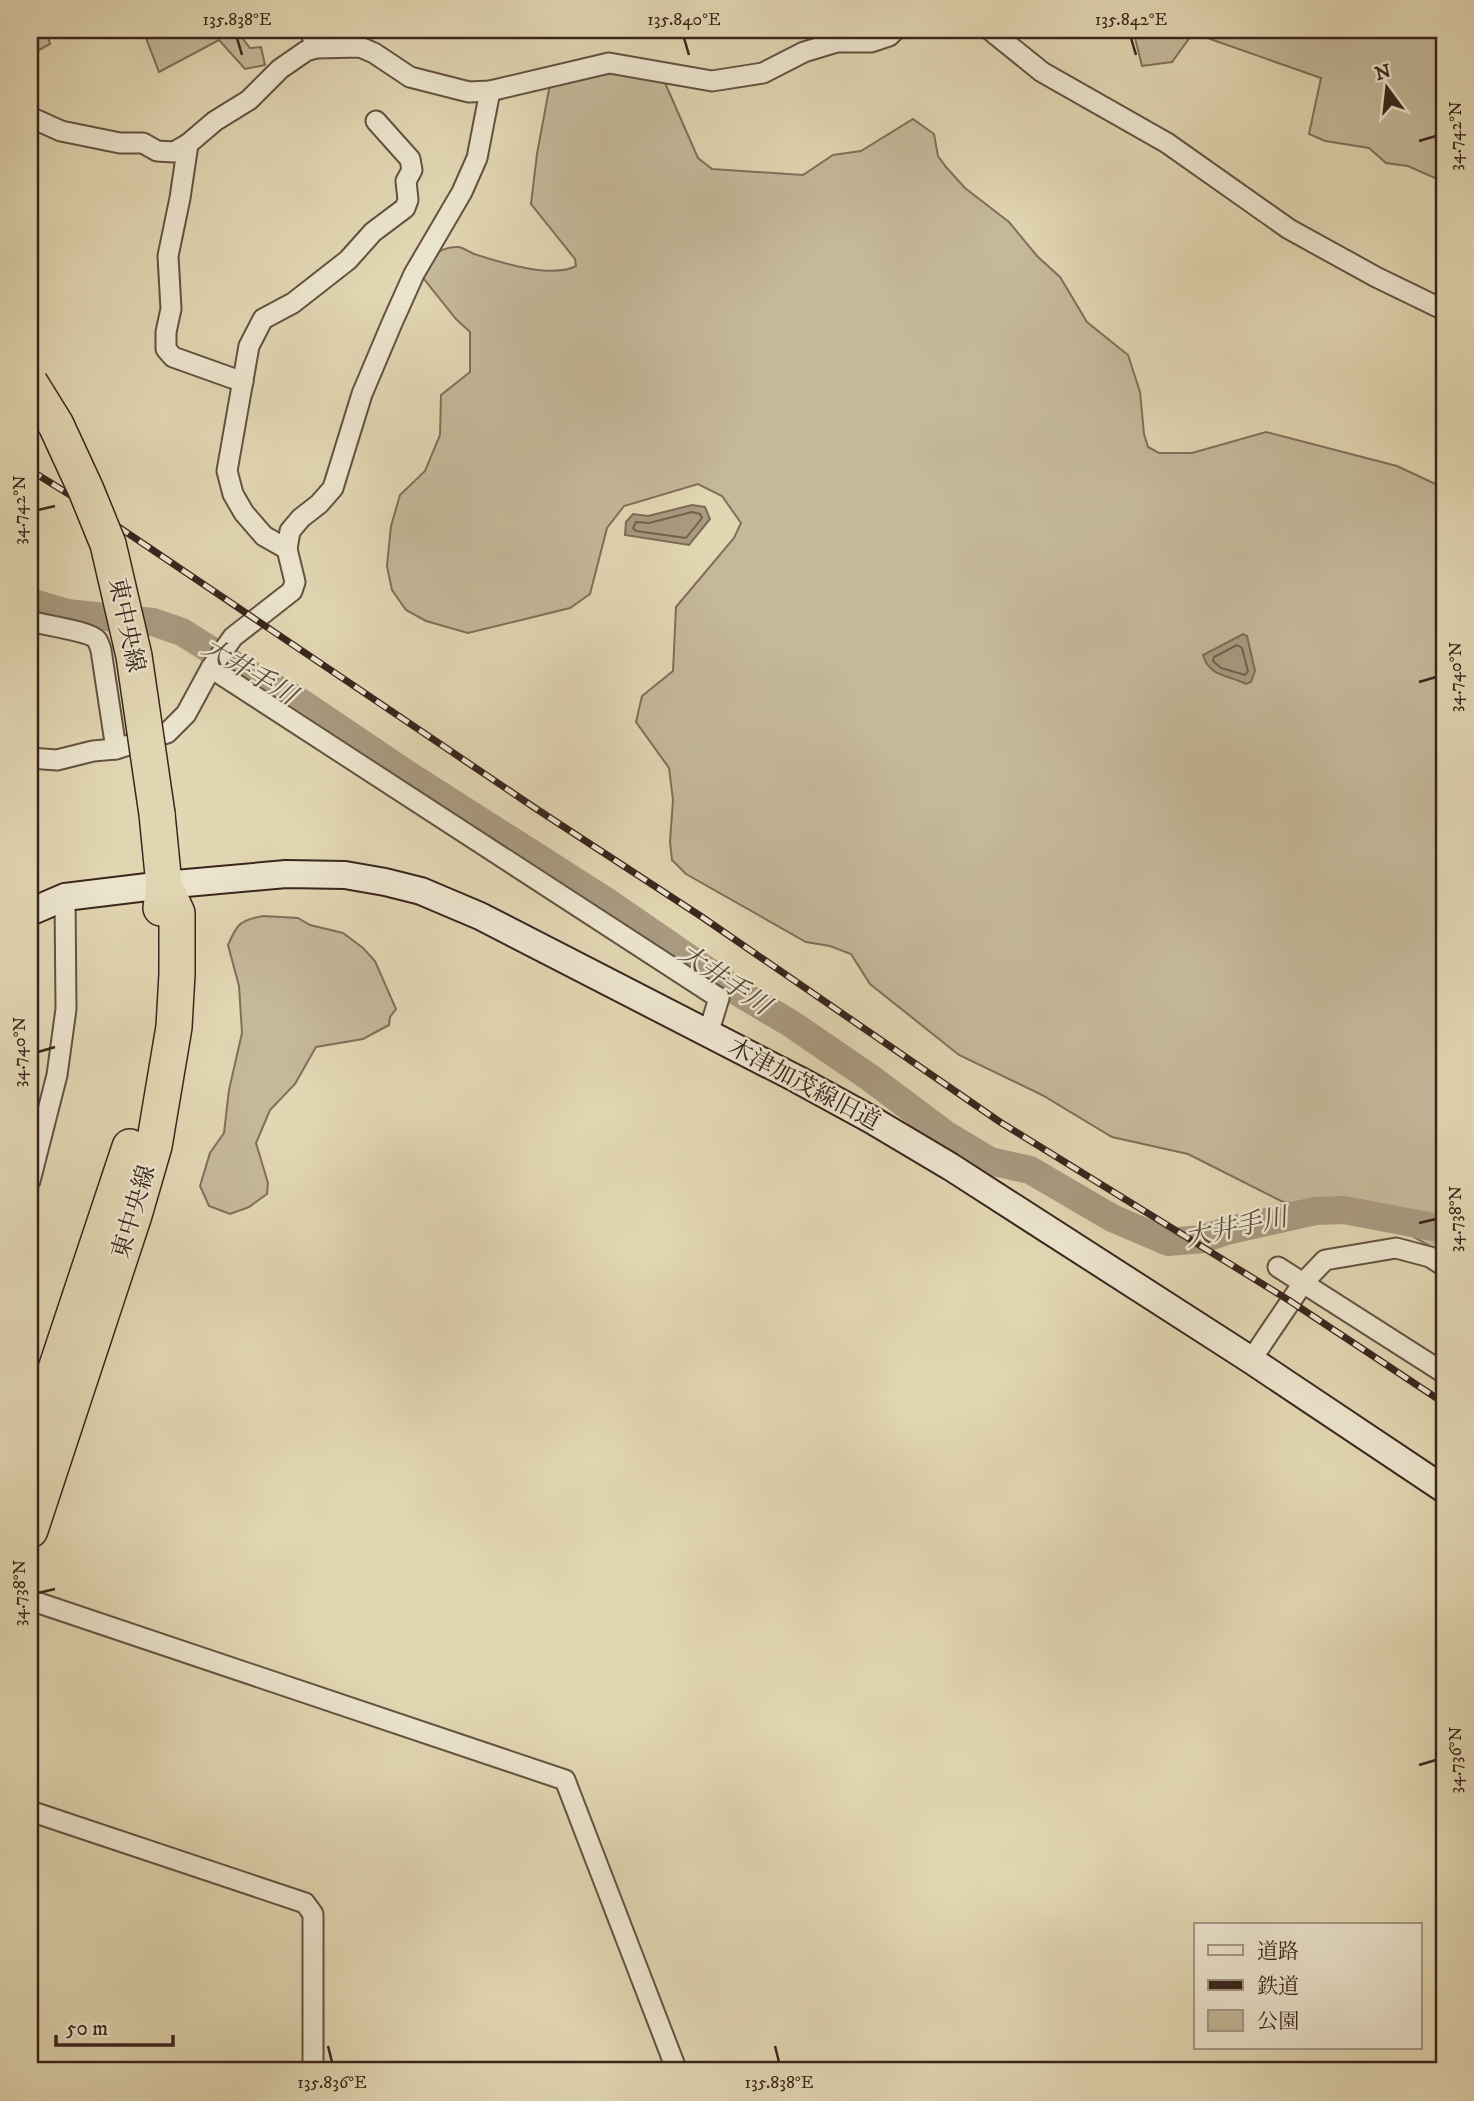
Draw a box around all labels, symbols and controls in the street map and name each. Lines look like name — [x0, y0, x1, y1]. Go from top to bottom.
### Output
text: 135.838°E — [202, 9, 272, 31]
text: 135.840°E — [647, 9, 721, 31]
text: 135.842°E — [1095, 9, 1168, 31]
north arrow — [1352, 52, 1422, 122]
text: N — [1372, 60, 1394, 86]
text: 34.742°N — [1445, 101, 1467, 171]
text: 34.742°N — [9, 475, 31, 545]
street label: 東中央線 — [101, 575, 151, 675]
water label: 大井手川 — [196, 631, 305, 714]
text: 34.740°N — [1445, 642, 1467, 712]
water label: 大井手川 — [672, 937, 779, 1024]
text: 34.740°N — [9, 1017, 31, 1087]
street label: 木津加茂線旧道 — [723, 1032, 885, 1138]
street label: 東中央線 — [106, 1162, 162, 1262]
text: 34.738°N — [1445, 1186, 1467, 1252]
water label: 大井手川 — [1182, 1200, 1293, 1255]
text: 34.738°N — [9, 1560, 31, 1626]
text: 34.736°N — [1445, 1726, 1467, 1793]
legend — [1194, 1923, 1422, 2048]
text: 道路 — [1257, 1939, 1299, 1965]
text: 鉄道 — [1257, 1974, 1299, 2000]
scale bar — [56, 2003, 173, 2047]
text: 公園 — [1257, 2009, 1299, 2035]
text: 50 m — [66, 2016, 108, 2042]
text: 135.836°E — [297, 2072, 367, 2094]
text: 135.838°E — [744, 2072, 814, 2094]

